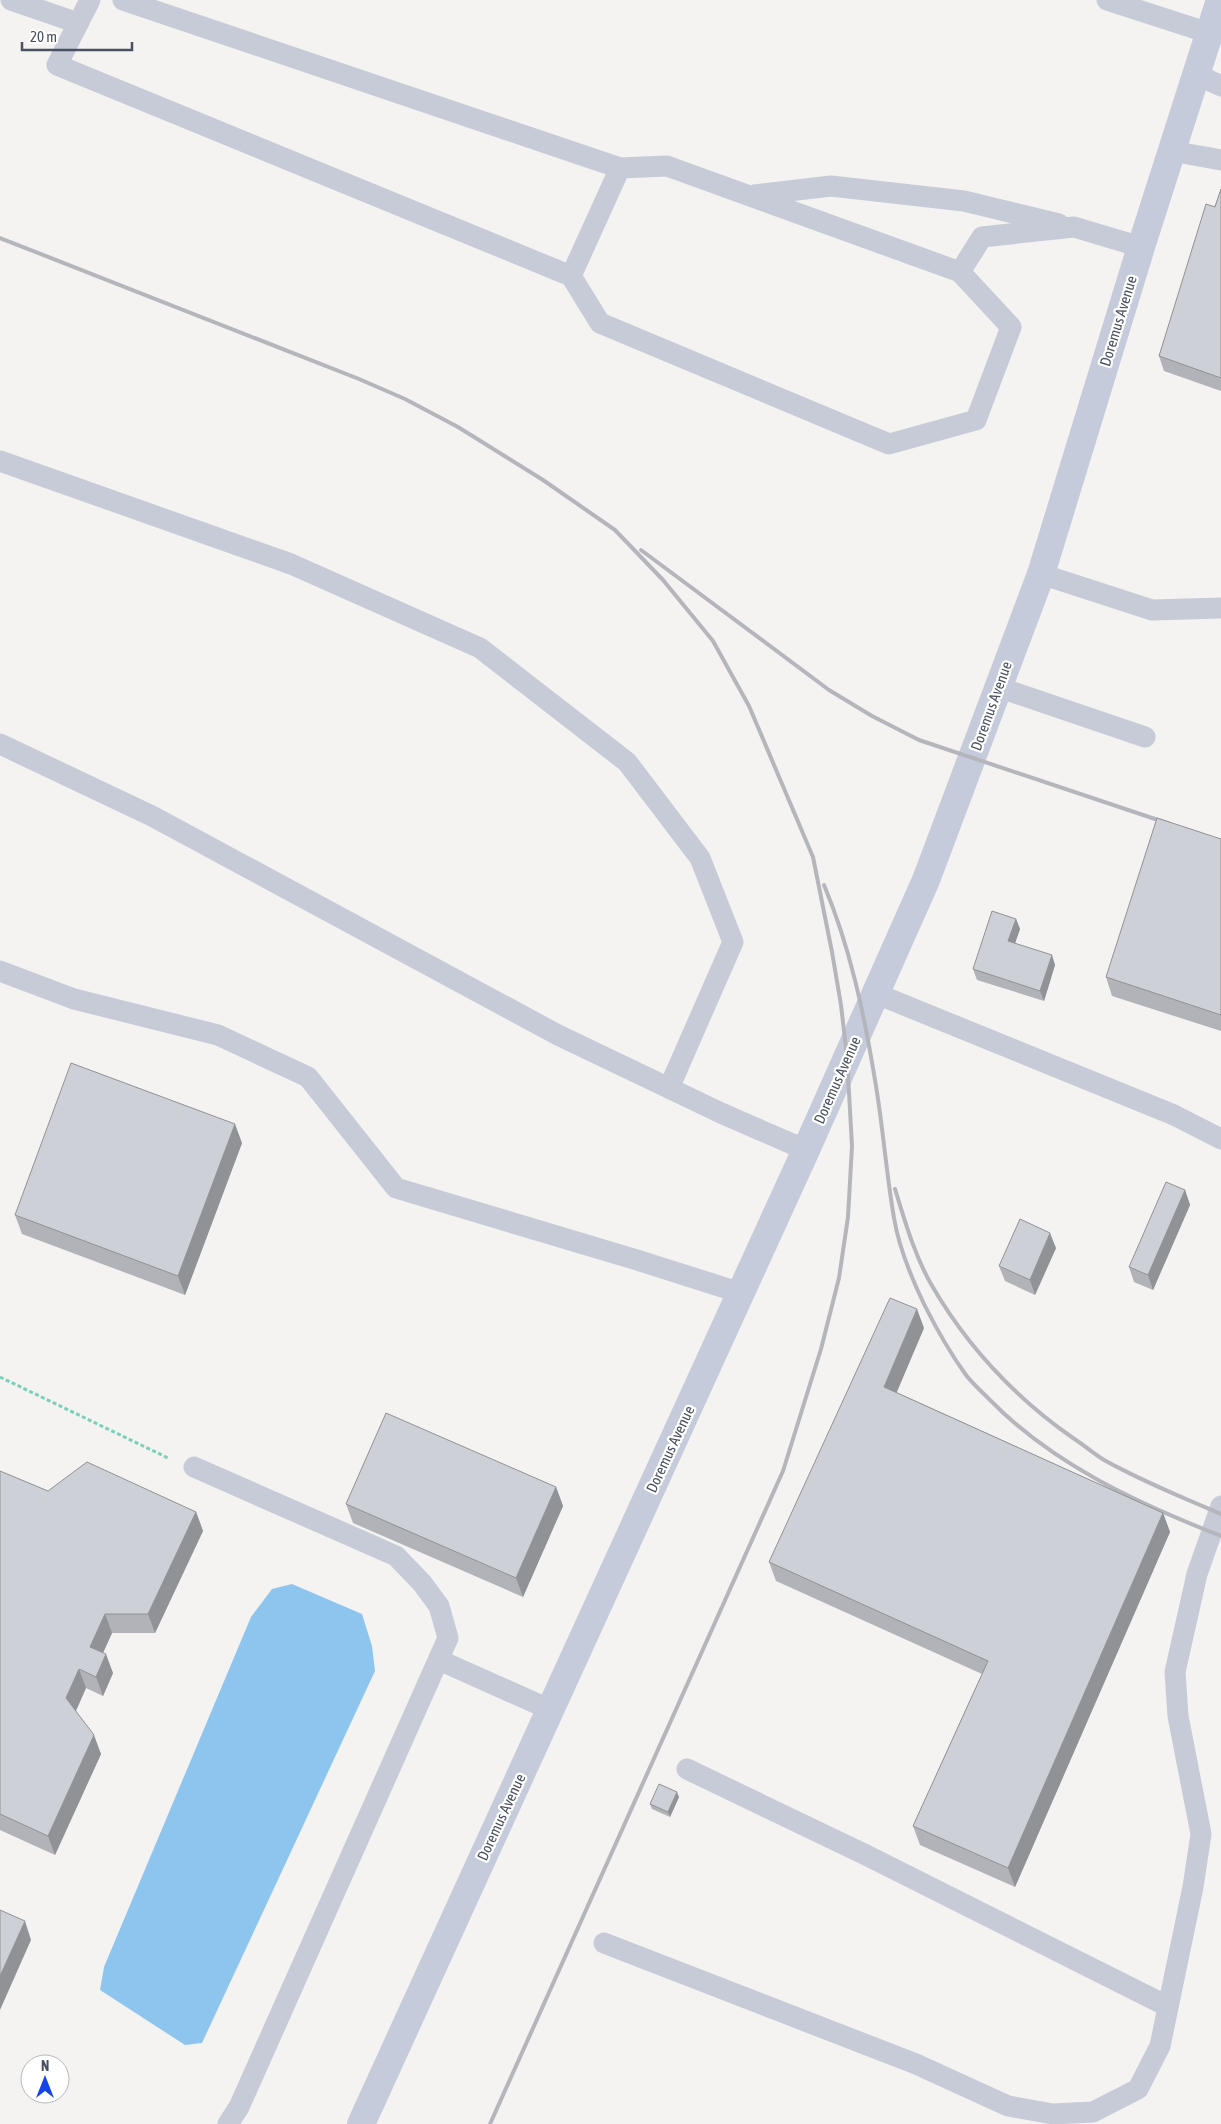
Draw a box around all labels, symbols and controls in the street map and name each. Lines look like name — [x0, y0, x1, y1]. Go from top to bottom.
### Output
scale bar — [22, 20, 132, 52]
text: 20 m — [30, 28, 57, 45]
street label: Doremus Avenue — [1096, 274, 1140, 368]
street label: Doremus Avenue — [967, 659, 1015, 753]
street label: Doremus Avenue — [810, 1034, 864, 1126]
street label: Doremus Avenue — [643, 1403, 698, 1495]
street label: Doremus Avenue — [474, 1771, 529, 1863]
north arrow — [20, 2054, 70, 2104]
text: N — [41, 2058, 49, 2074]

